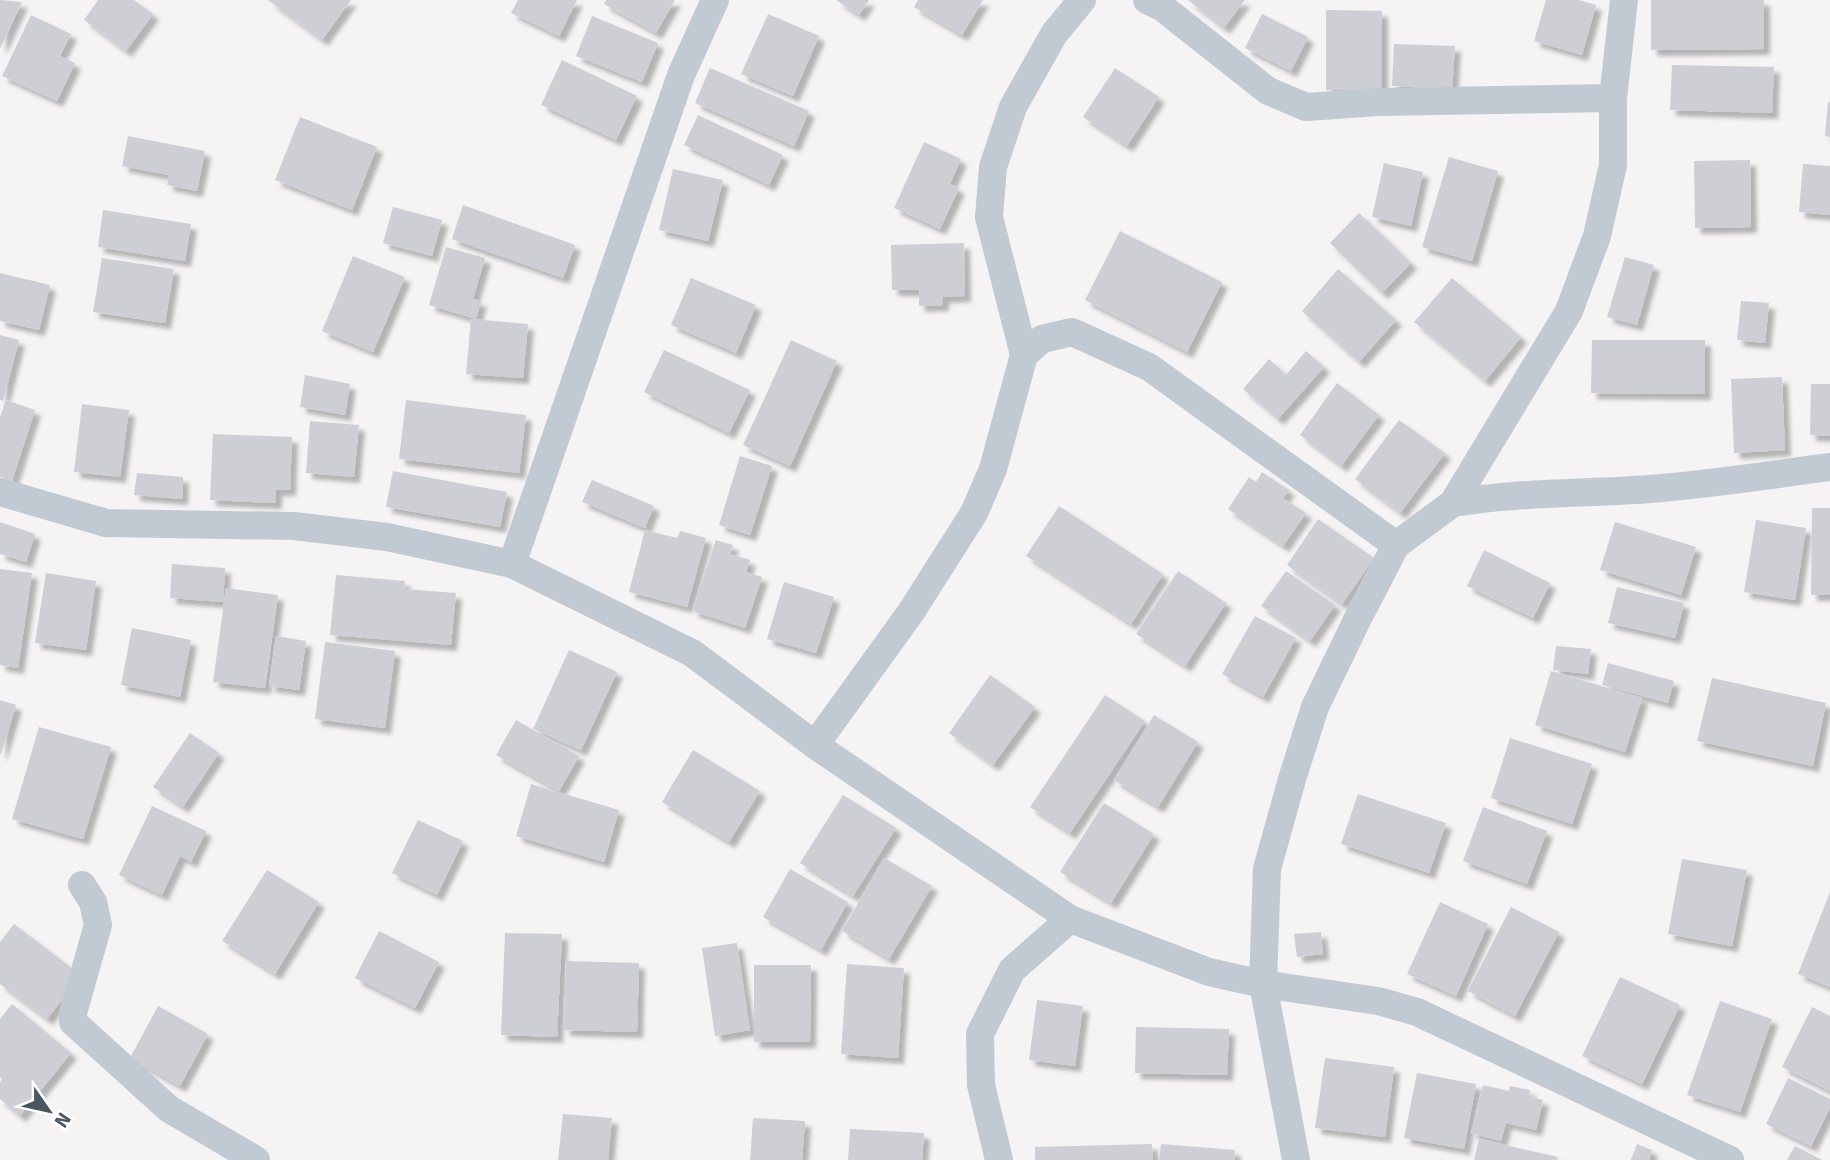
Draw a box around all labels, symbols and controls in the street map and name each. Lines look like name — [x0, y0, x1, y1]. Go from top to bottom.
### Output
north arrow — [14, 1076, 84, 1146]
text: N — [49, 1108, 76, 1132]

